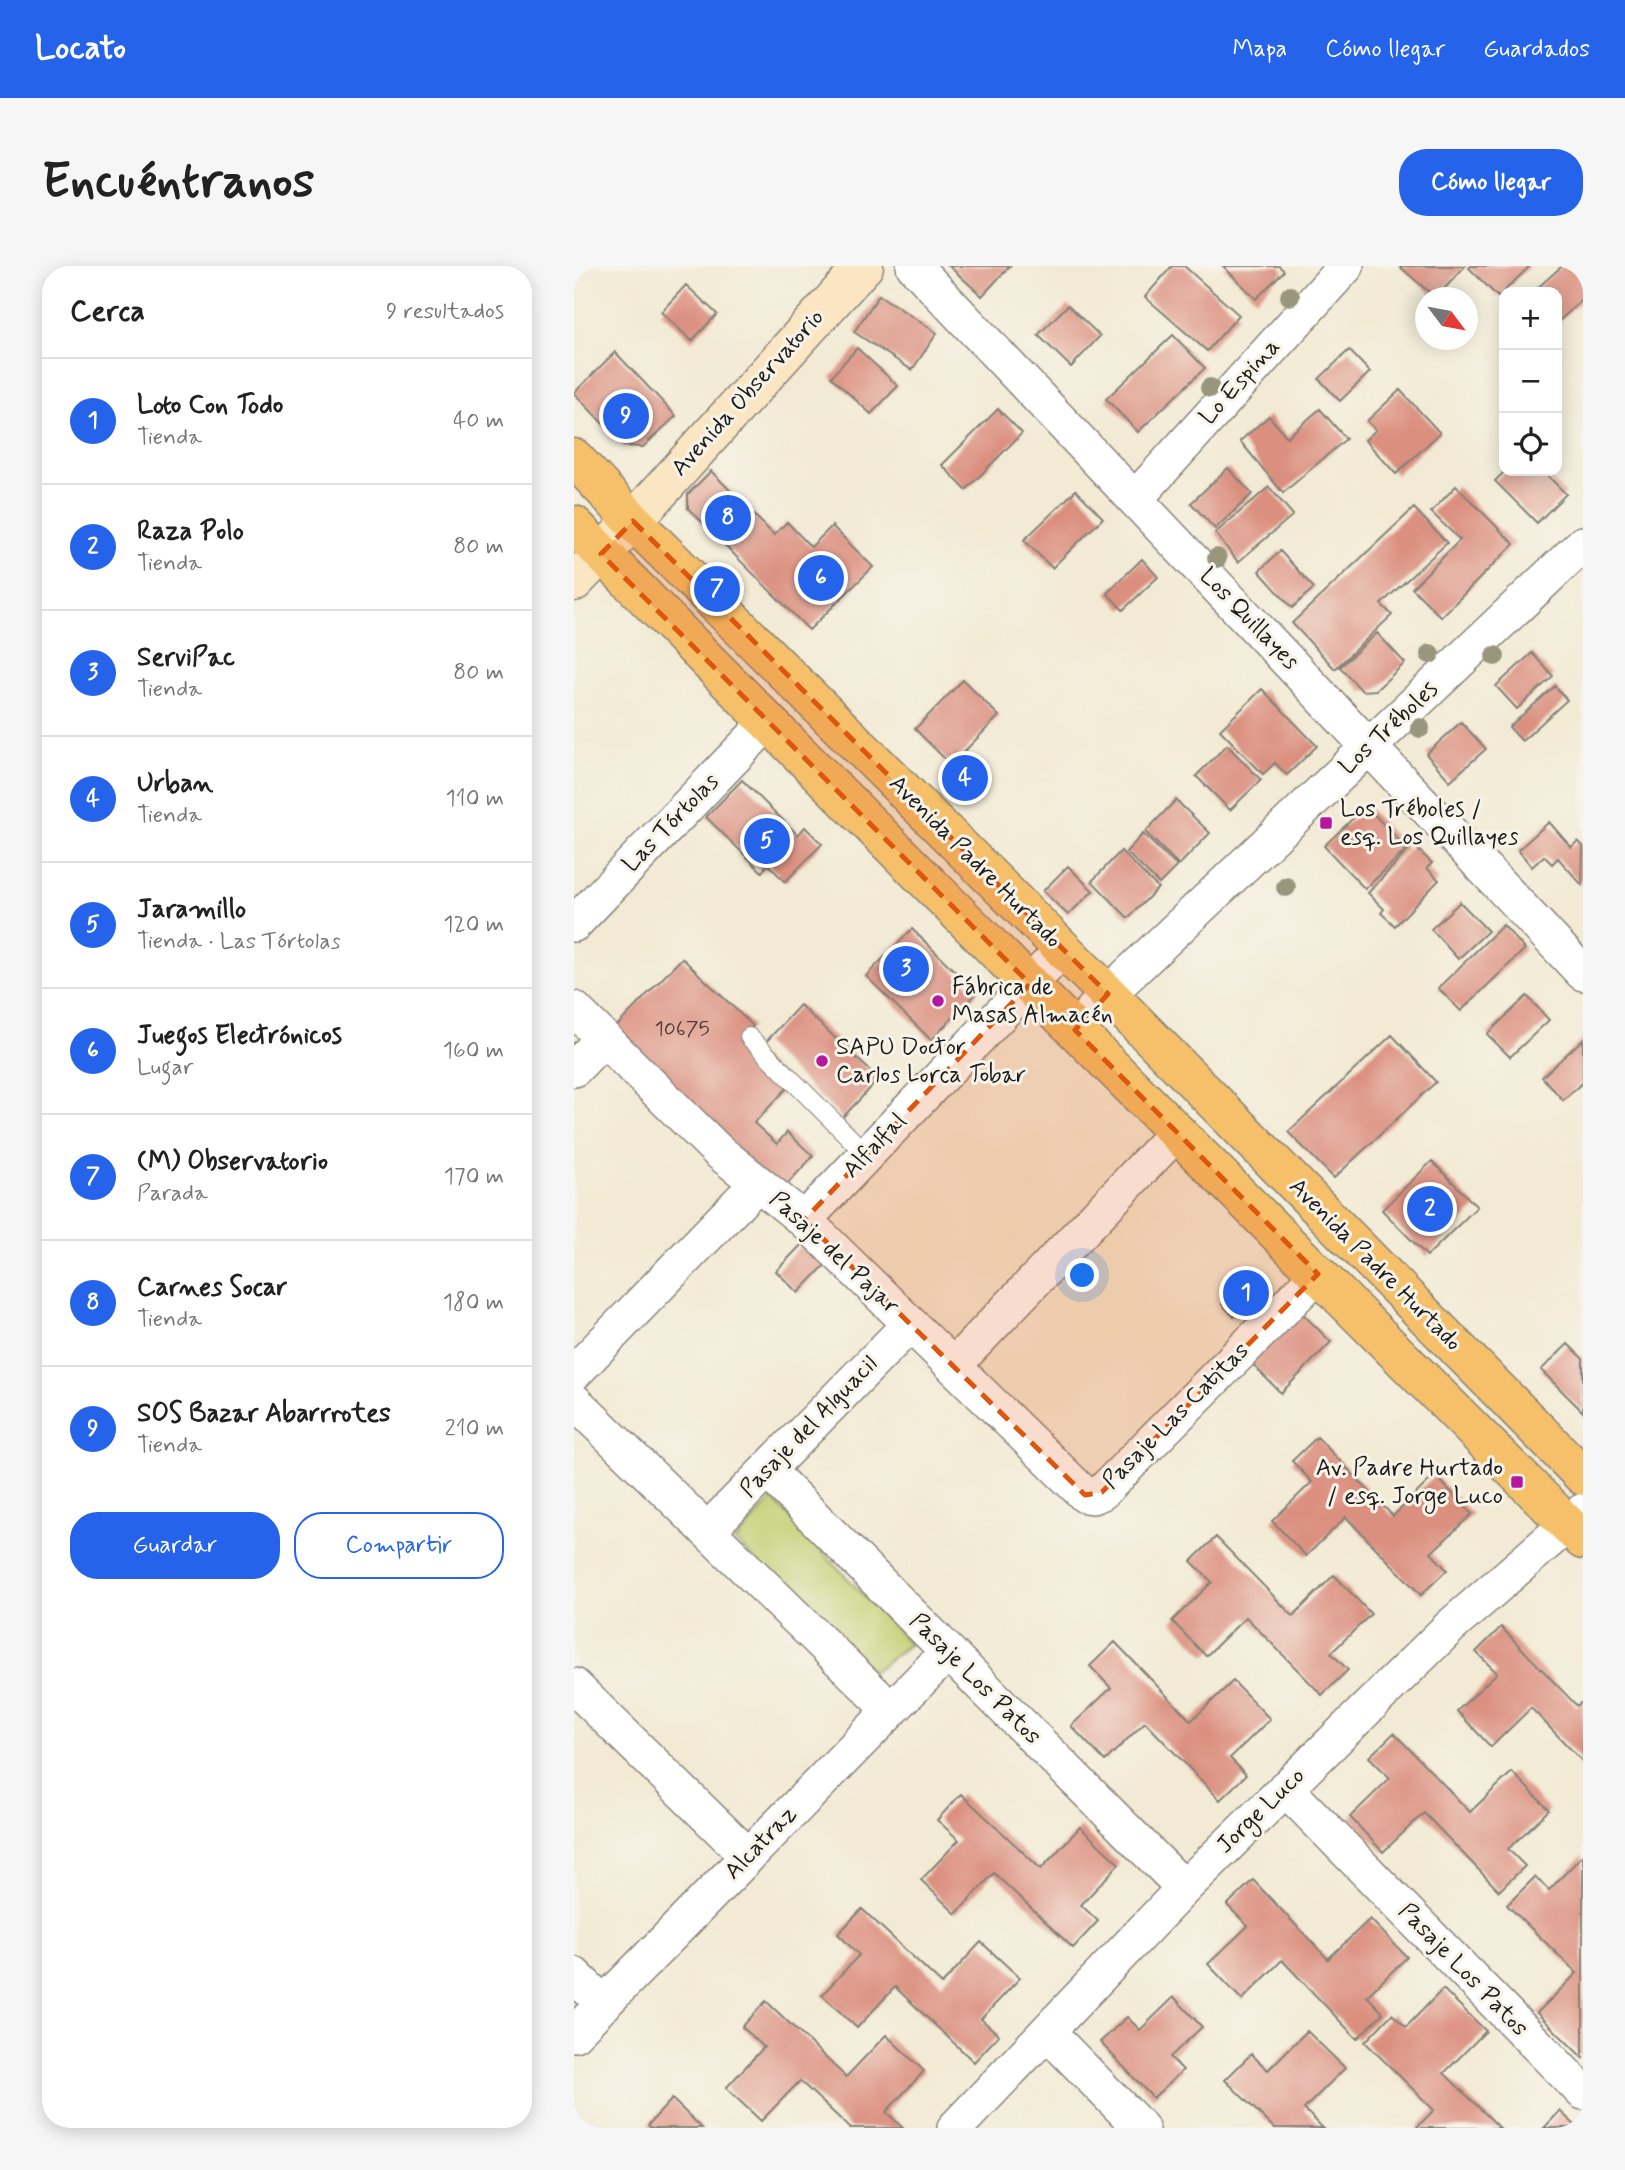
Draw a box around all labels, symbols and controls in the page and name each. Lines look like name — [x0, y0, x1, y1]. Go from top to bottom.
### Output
text: Locato — [35, 27, 126, 71]
text: Mapa — [1232, 34, 1287, 65]
text: Cómo llegar — [1325, 34, 1445, 65]
text: Guardados — [1483, 34, 1590, 65]
button: Cómo llegar — [1399, 149, 1583, 216]
text: Encuéntranos — [42, 150, 314, 215]
north arrow — [1415, 287, 1478, 350]
map controls — [1499, 287, 1562, 476]
button: + — [1499, 287, 1562, 350]
text: Cerca — [70, 292, 145, 331]
text: 9 resultados — [386, 297, 504, 327]
street label: Avenida Observatorio — [665, 303, 831, 483]
street label: Lo Espina — [1193, 332, 1287, 432]
button: − — [1499, 350, 1562, 413]
text: Loto Con Todo — [137, 389, 283, 423]
pin: 9 — [603, 390, 649, 442]
text: 1 — [88, 406, 98, 436]
text: 40 m — [453, 406, 504, 436]
button: locate — [1499, 413, 1562, 476]
text: Tienda — [137, 423, 202, 453]
pin: 8 — [705, 492, 751, 544]
text: Raza Polo — [137, 515, 244, 549]
text: 2 — [87, 532, 99, 562]
text: 80 m — [453, 532, 504, 562]
text: Tienda — [137, 549, 202, 579]
pin: 6 — [798, 552, 844, 604]
street label: Los Quillayes — [1192, 561, 1306, 677]
pin: 7 — [694, 563, 740, 615]
text: ServiPac — [137, 641, 235, 675]
text: 3 — [88, 658, 98, 688]
text: 80 m — [453, 658, 504, 688]
street label: Los Tréboles — [1333, 674, 1445, 782]
text: Tienda — [137, 675, 202, 705]
pin: 4 — [942, 752, 988, 804]
text: Urban — [137, 767, 213, 801]
street label: Las Tórtolas — [616, 767, 726, 879]
street label: Avenida Padre Hurtado — [882, 769, 1068, 955]
text: 4 — [86, 784, 100, 814]
text: 110 m — [445, 784, 504, 814]
place label: Los Tréboles / esq. Los Quillayes — [1340, 794, 1519, 853]
text: Tienda — [137, 801, 202, 831]
pin: 5 — [744, 815, 790, 867]
marker: Los Tréboles / esq. Los Quillayes — [1318, 815, 1334, 831]
text: Jaramillo — [137, 893, 246, 927]
text: 5 — [86, 910, 100, 940]
text: 120 m — [443, 910, 504, 940]
text: Tienda · Las Tórtolas — [137, 927, 341, 957]
pin: 3 — [883, 943, 929, 995]
place label: Fábrica de Masas Almacén — [952, 972, 1113, 1031]
marker: Fábrica de Masas Almacén — [930, 993, 946, 1009]
house number: 10675 — [654, 1015, 710, 1043]
text: Juegos Electrónicos — [137, 1019, 342, 1053]
place label: SAPU Doctor Carlos Lorca Tobar — [836, 1032, 1026, 1091]
text: 6 — [87, 1036, 99, 1066]
text: 160 m — [443, 1036, 504, 1066]
text: Lugar — [137, 1053, 194, 1083]
marker: SAPU Doctor Carlos Lorca Tobar — [814, 1053, 830, 1069]
street label: Alfalfal — [836, 1107, 914, 1185]
text: (M) Observatorio — [137, 1145, 328, 1179]
text: 7 — [86, 1162, 100, 1192]
text: 170 m — [444, 1162, 504, 1192]
street label: Avenida Padre Hurtado — [1282, 1172, 1468, 1358]
text: Parada — [137, 1179, 208, 1209]
pin: 2 — [1407, 1183, 1453, 1235]
street label: Pasaje del Pajar — [762, 1185, 906, 1321]
your location — [1065, 1258, 1099, 1292]
pin: 1 — [1223, 1267, 1269, 1319]
text: Carnes Socar — [137, 1271, 288, 1305]
text: 8 — [87, 1288, 99, 1318]
text: 180 m — [443, 1288, 504, 1318]
text: Tienda — [137, 1305, 202, 1335]
street label: Pasaje Las Catitas — [1096, 1336, 1256, 1496]
street label: Pasaje del Alguacil — [733, 1349, 885, 1505]
text: SOS Bazar Abarrrotes — [137, 1397, 391, 1431]
text: 9 — [87, 1414, 99, 1444]
text: 210 m — [444, 1414, 504, 1444]
text: Tienda — [137, 1431, 202, 1461]
place label: Av. Padre Hurtado / esq. Jorge Luco — [1316, 1453, 1503, 1514]
marker: Av. Padre Hurtado / esq. Jorge Luco — [1509, 1474, 1525, 1490]
button: Guardar — [70, 1512, 280, 1579]
button: Compartir — [294, 1512, 504, 1579]
street label: Pasaje Los Patos — [902, 1606, 1048, 1752]
street label: Jorge Luco — [1210, 1761, 1313, 1862]
street label: Alcatraz — [718, 1799, 804, 1887]
street label: Pasaje Los Patos — [1391, 1896, 1535, 2044]

